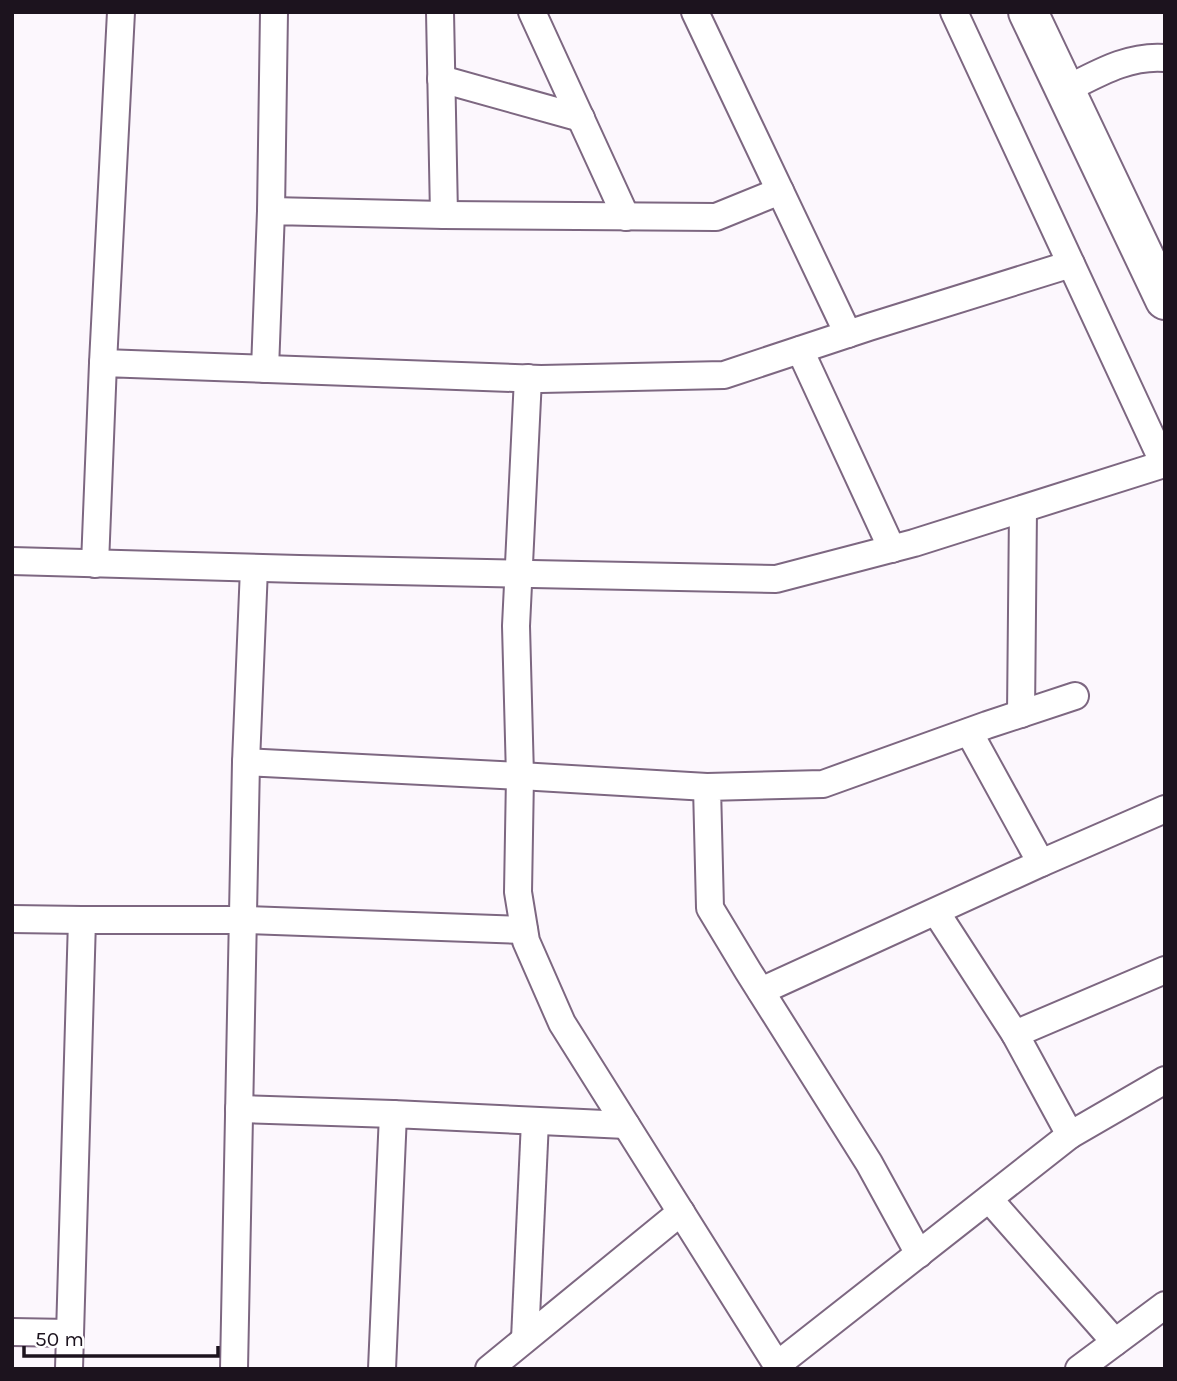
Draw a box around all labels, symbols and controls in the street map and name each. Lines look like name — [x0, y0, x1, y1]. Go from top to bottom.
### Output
scale bar — [24, 1314, 219, 1358]
text: 50 m — [35, 1327, 84, 1351]

